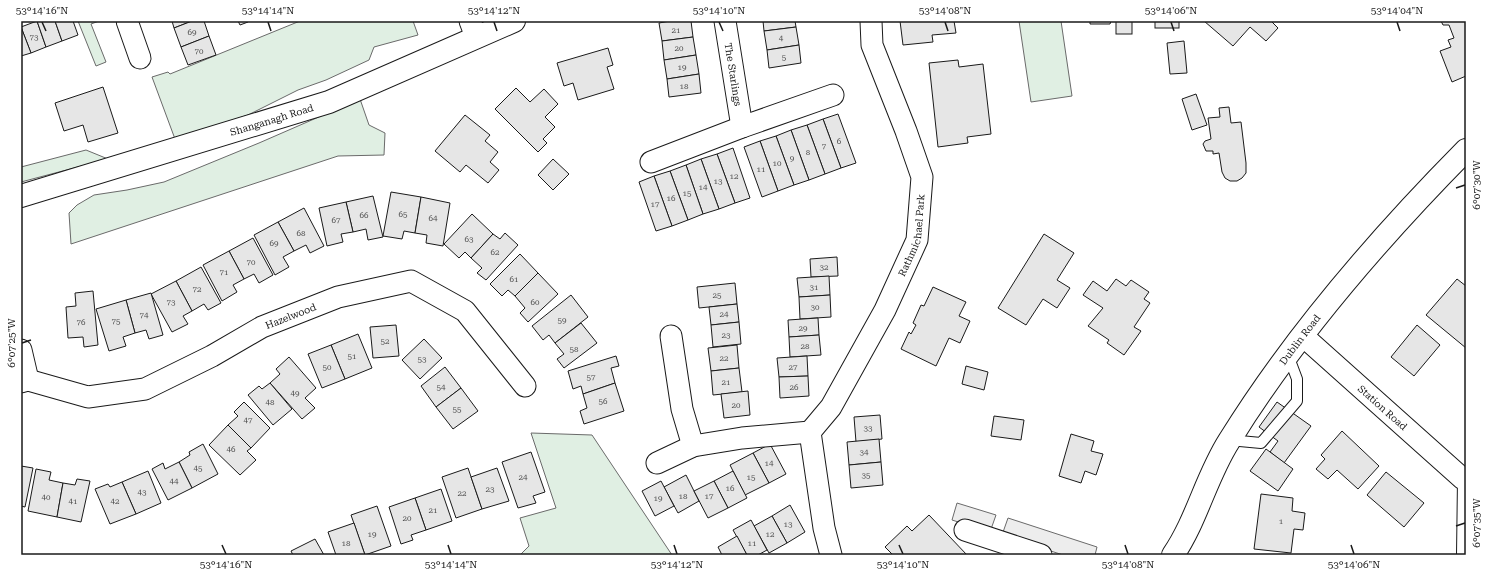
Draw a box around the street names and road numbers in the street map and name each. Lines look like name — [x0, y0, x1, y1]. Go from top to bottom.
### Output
street label: The Starlings — [723, 42, 744, 107]
street label: Shanganagh Road — [229, 101, 315, 137]
street label: Rathmichael Park — [896, 193, 926, 278]
street label: Hazelwood — [263, 301, 318, 331]
street label: Dublin Road — [1277, 312, 1323, 367]
street label: Station Road — [1356, 383, 1410, 432]

